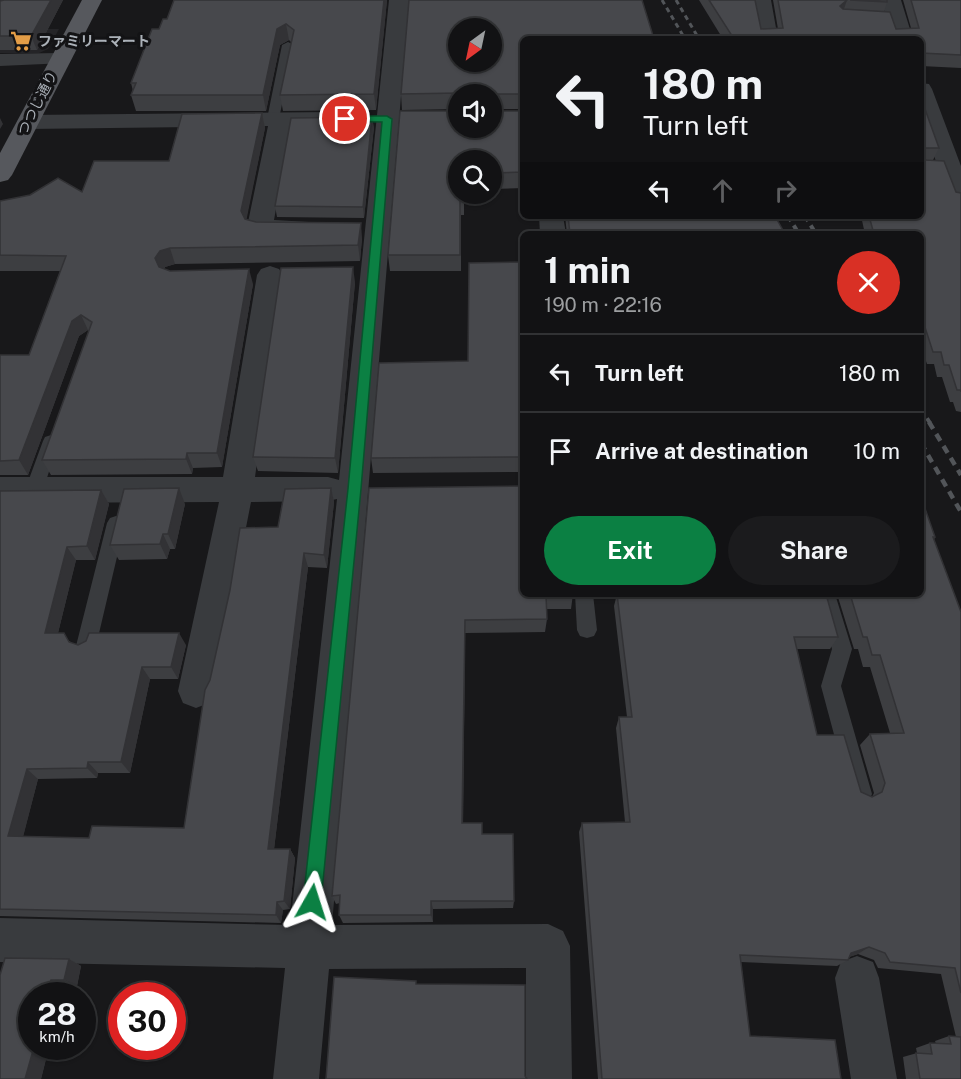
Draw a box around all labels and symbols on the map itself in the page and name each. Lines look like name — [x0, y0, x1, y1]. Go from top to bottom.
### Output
north arrow — [448, 18, 502, 72]
supermarket icon: ファミリーマート — [9, 29, 33, 53]
place label: ファミリーマート — [38, 33, 150, 49]
street label: つつじ通り — [14, 68, 60, 138]
pin — [319, 93, 370, 144]
position arrow — [280, 870, 344, 934]
speed limit sign: 30 — [108, 982, 186, 1060]

